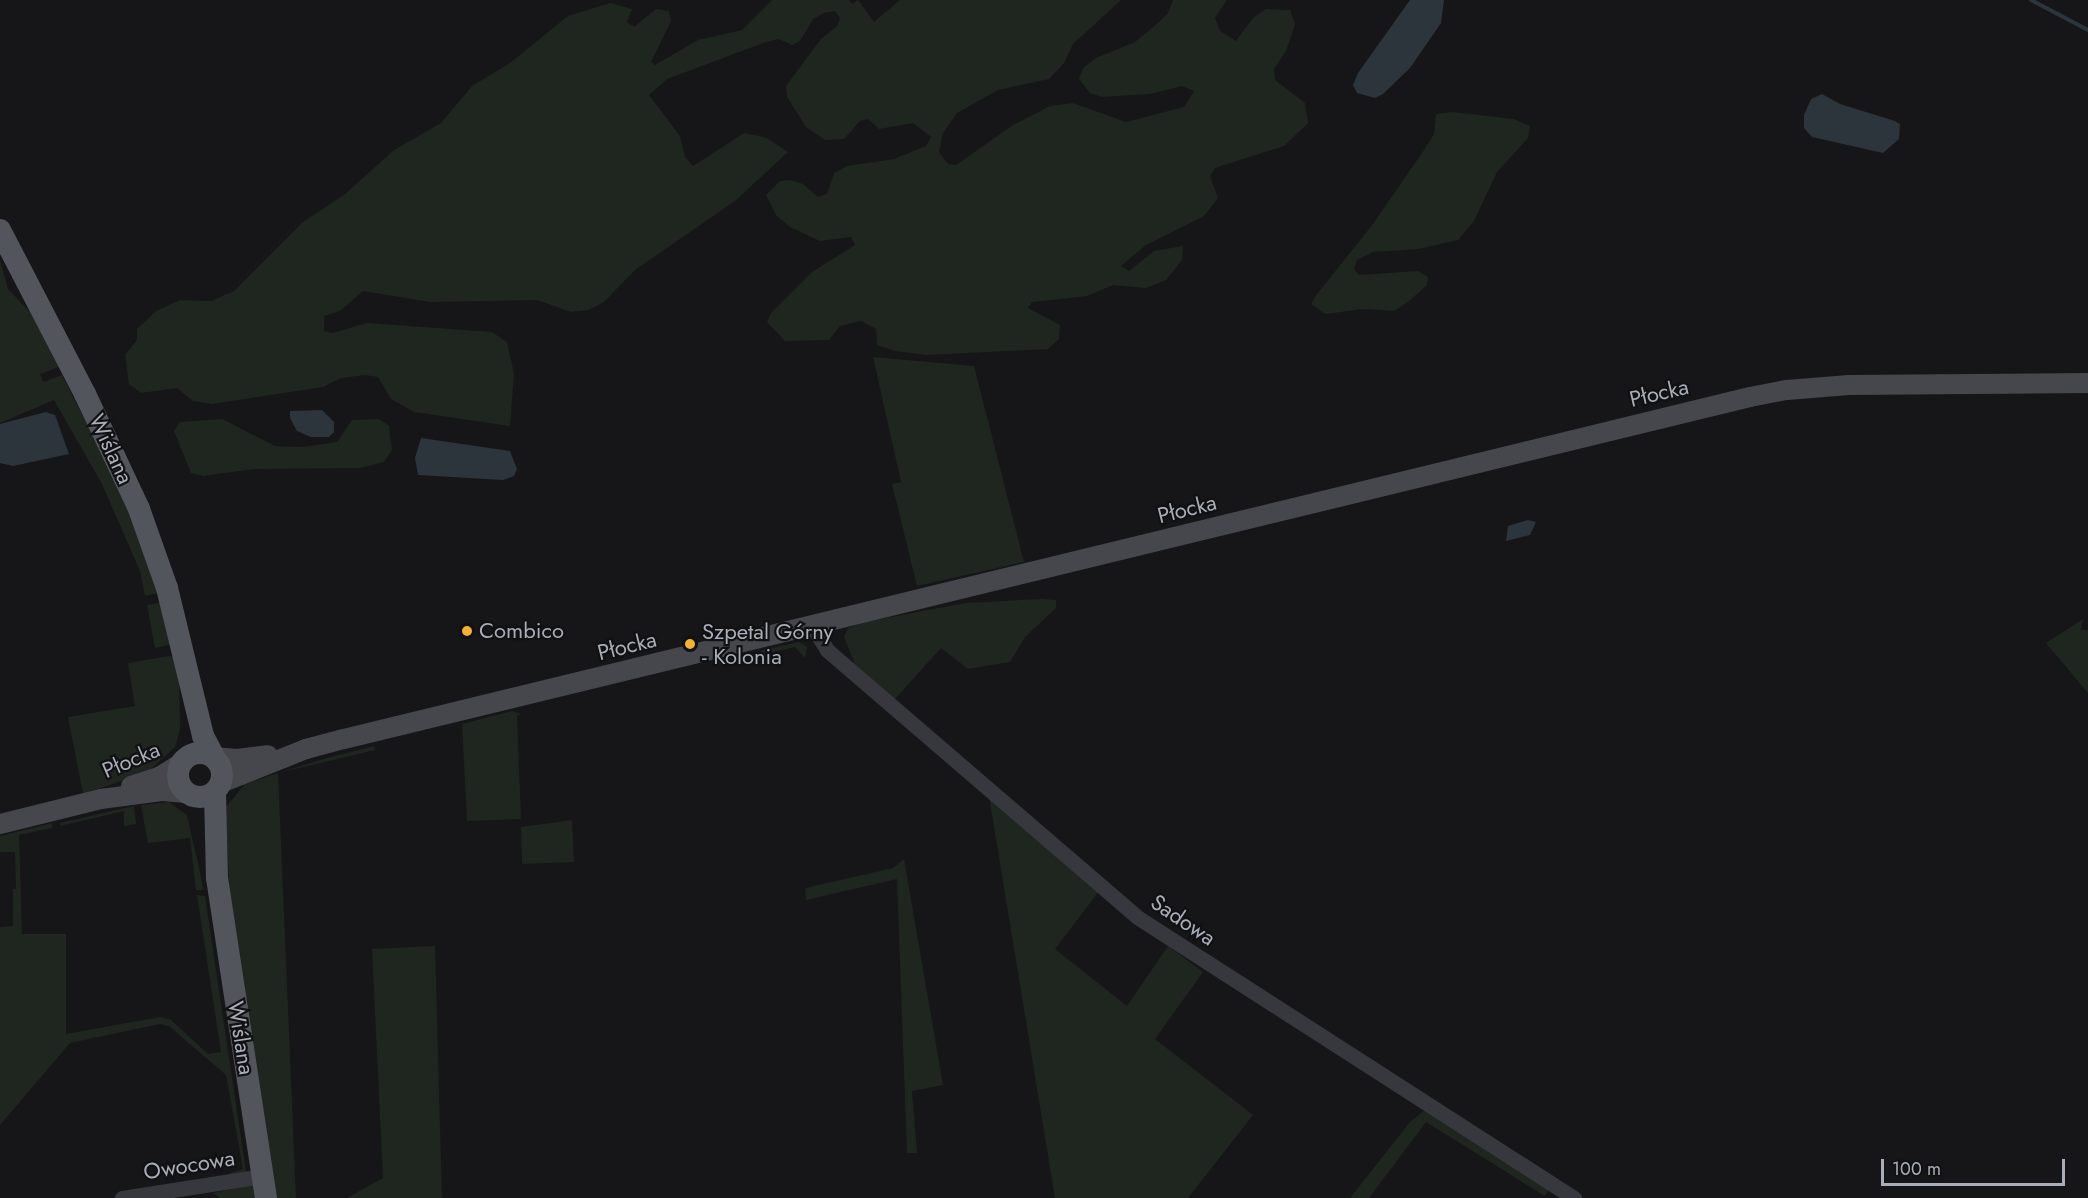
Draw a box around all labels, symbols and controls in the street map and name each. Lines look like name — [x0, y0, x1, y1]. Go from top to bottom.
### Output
street label: Płocka — [1627, 373, 1691, 413]
street label: Wiślana — [83, 410, 139, 488]
street label: Płocka — [1155, 489, 1219, 529]
place label: Combico — [479, 618, 564, 644]
place label: Szpetal Górny - Kolonia — [702, 618, 833, 670]
marker: Combico — [460, 624, 474, 638]
street label: Płocka — [595, 626, 659, 666]
marker: Szpetal Górny - Kolonia — [683, 637, 697, 651]
street label: Płocka — [98, 736, 164, 784]
street label: Sadowa — [1146, 889, 1220, 951]
street label: Wiślana — [222, 999, 260, 1077]
street label: Owocowa — [141, 1145, 237, 1185]
scale bar — [1884, 1147, 2068, 1185]
text: 100 m — [1892, 1156, 1941, 1182]

